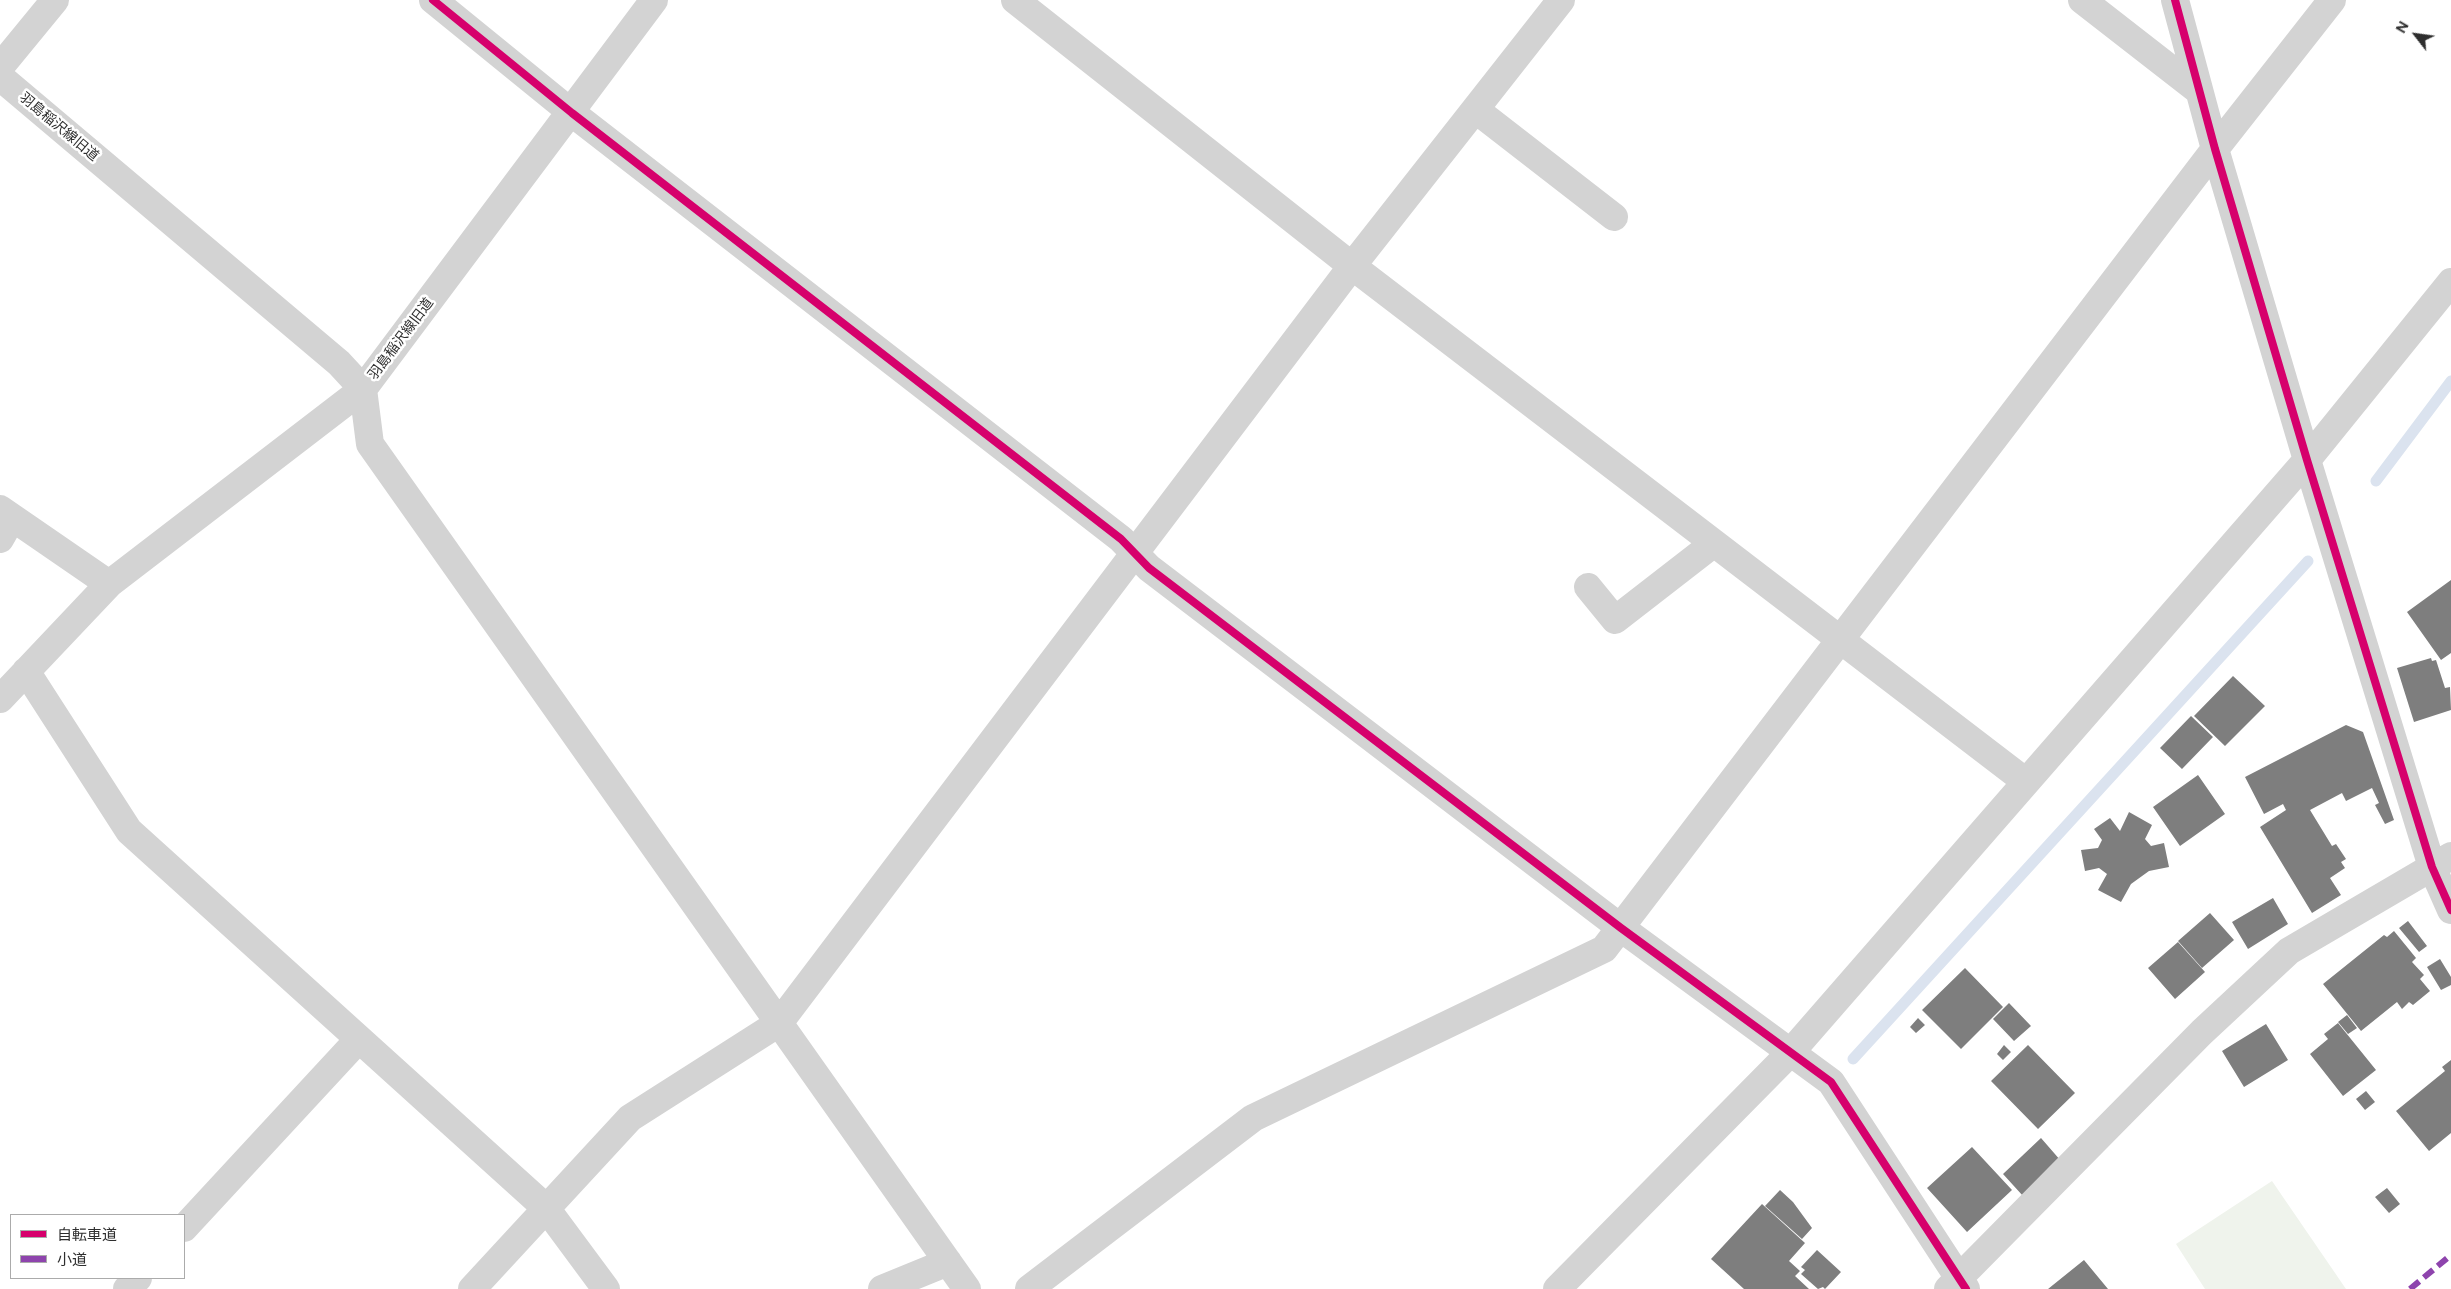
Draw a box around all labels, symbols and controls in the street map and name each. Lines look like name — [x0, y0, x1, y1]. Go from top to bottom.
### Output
north arrow — [2391, 10, 2441, 60]
text: N — [2393, 18, 2413, 36]
street label: 羽島稲沢線旧道 — [16, 89, 102, 165]
street label: 羽島稲沢線旧道 — [365, 295, 437, 383]
legend — [10, 1214, 185, 1279]
text: 自転車道 — [57, 1226, 117, 1244]
text: 小道 — [57, 1251, 87, 1269]

